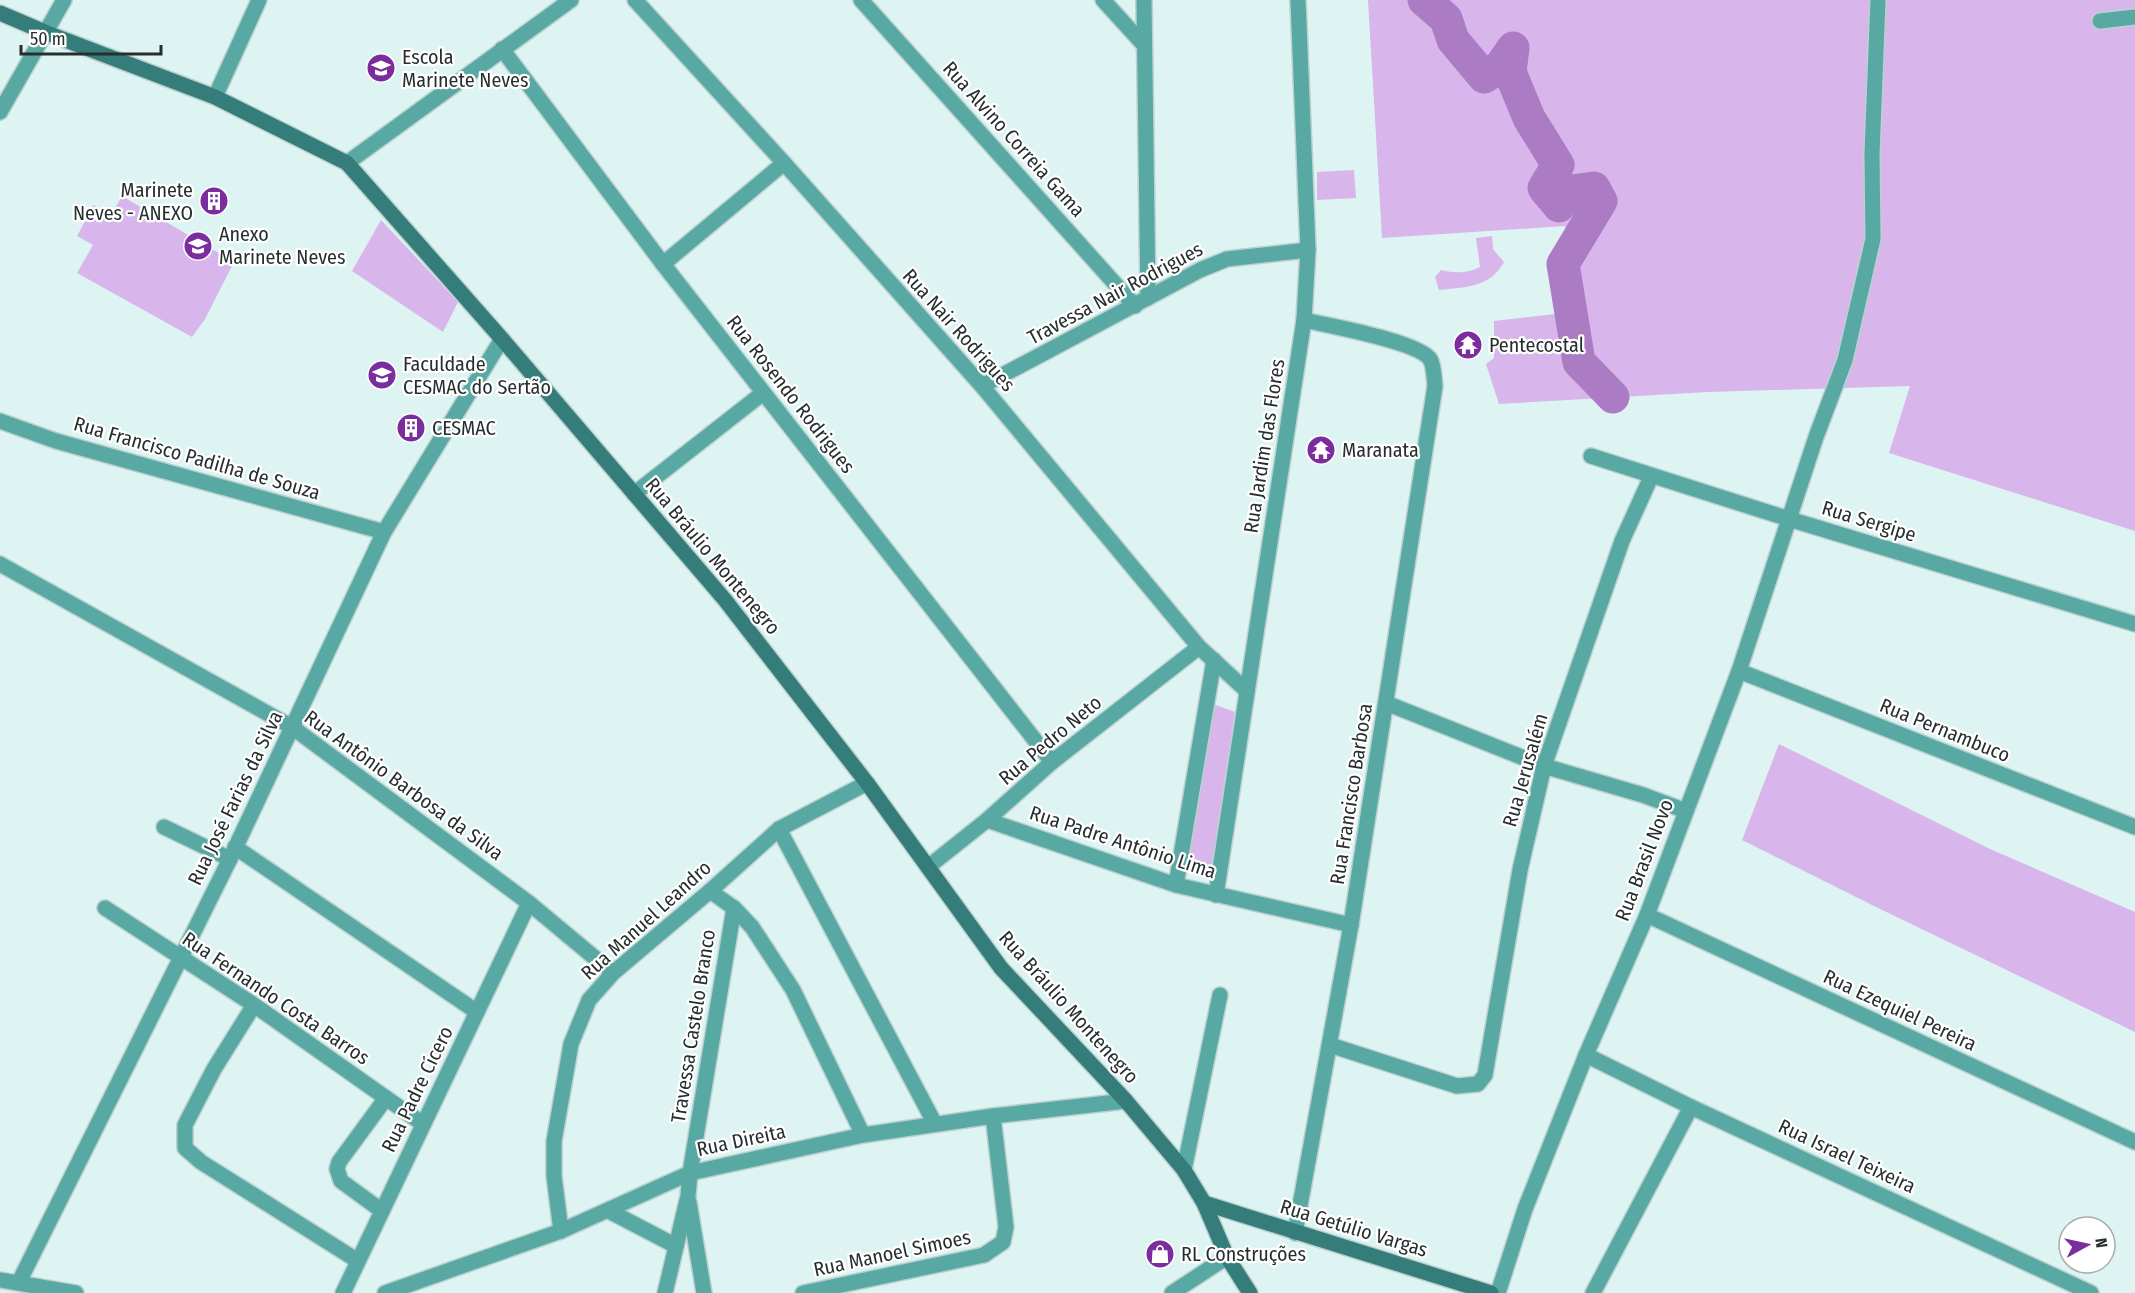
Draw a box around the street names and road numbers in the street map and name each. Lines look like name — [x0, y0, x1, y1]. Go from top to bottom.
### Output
street label: Rua Alvino Correia Gama — [938, 56, 1090, 222]
street label: Travessa Nair Rodrigues — [1023, 237, 1207, 349]
street label: Rua Nair Rodrigues — [898, 264, 1020, 396]
street label: Rua Rosendo Rodrigues — [722, 310, 860, 478]
street label: Rua Jardim das Flores — [1238, 357, 1290, 535]
street label: Rua Francisco Padilha de Souza — [71, 411, 323, 505]
street label: Rua Bráulio Montenegro — [640, 473, 786, 639]
street label: Rua Sergipe — [1819, 495, 1919, 547]
street label: Rua Pedro Neto — [994, 690, 1106, 790]
street label: Rua Pernambuco — [1876, 693, 2014, 767]
street label: Rua Francisco Barbosa — [1325, 702, 1377, 886]
street label: Rua Antônio Barbosa da Silva — [300, 705, 508, 865]
street label: Rua José Farias da Silva — [182, 707, 288, 889]
street label: Rua Jerusalém — [1497, 710, 1553, 830]
street label: Rua Brasil Novo — [1610, 796, 1678, 924]
street label: Rua Padre Antônio Lima — [1027, 801, 1219, 883]
street label: Rua Manuel Leandro — [576, 855, 716, 985]
street label: Rua Fernando Costa Barros — [178, 926, 374, 1070]
street label: Rua Bráulio Montenegro — [994, 926, 1144, 1088]
street label: Travessa Castelo Branco — [666, 928, 720, 1124]
street label: Rua Ezequiel Pereira — [1820, 964, 1980, 1056]
street label: Rua Padre Cícero — [376, 1022, 458, 1156]
street label: Rua Israel Teixeira — [1775, 1114, 1919, 1198]
street label: Rua Direita — [694, 1119, 788, 1161]
street label: Rua Getúlio Vargas — [1277, 1194, 1431, 1262]
street label: Rua Manoel Simoes — [811, 1225, 973, 1281]

